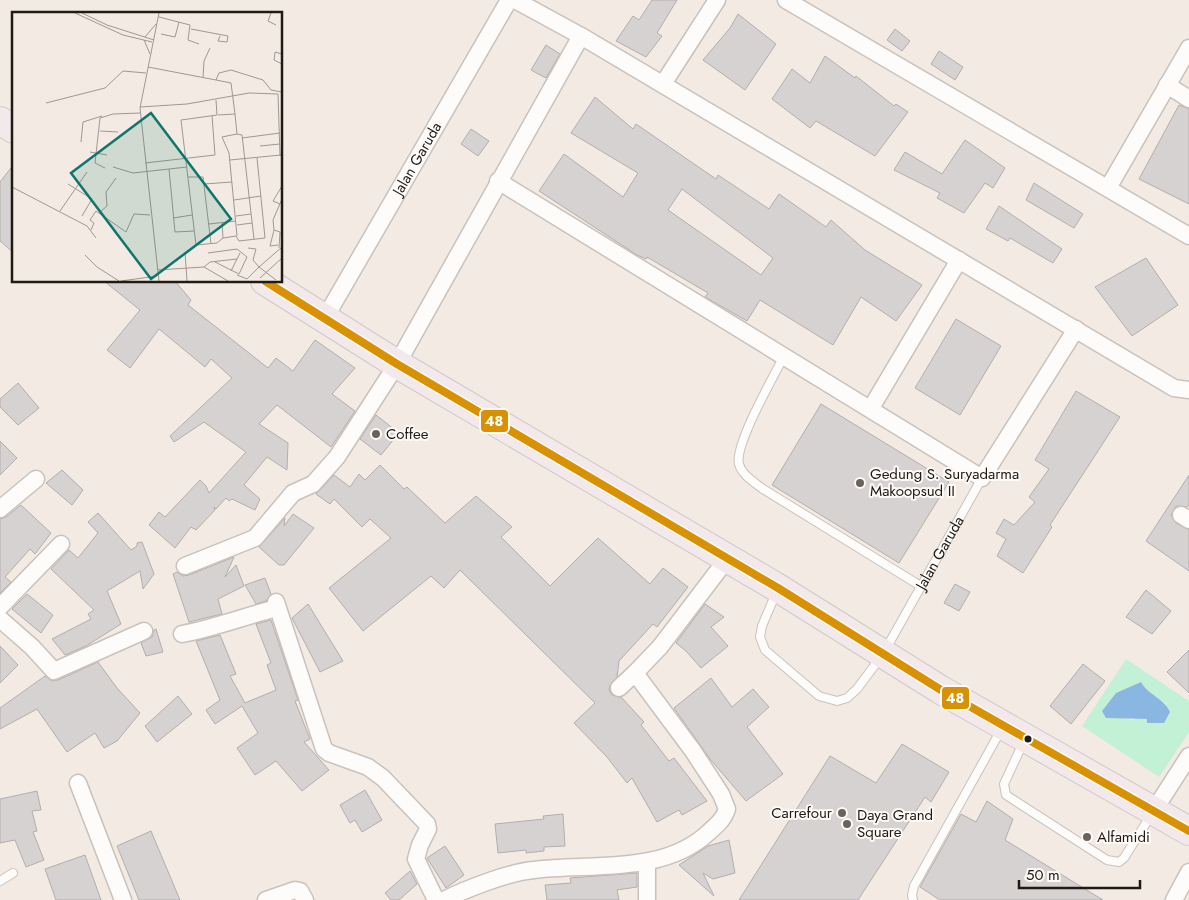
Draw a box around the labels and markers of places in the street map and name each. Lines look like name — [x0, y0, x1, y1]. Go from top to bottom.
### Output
place label: Coffee — [386, 423, 429, 445]
marker: Coffee — [370, 428, 382, 440]
place label: Gedung S. Suryadarma Makoopsud II — [870, 463, 1019, 502]
marker: Gedung S. Suryadarma Makoopsud II — [854, 477, 866, 489]
unlabelled marker — [1023, 734, 1033, 744]
place label: Carrefour — [771, 802, 833, 824]
place label: Daya Grand Square — [857, 804, 933, 843]
marker: Carrefour — [836, 807, 848, 819]
marker: Daya Grand Square — [841, 818, 853, 830]
place label: Alfamidi — [1097, 826, 1150, 848]
marker: Alfamidi — [1081, 831, 1093, 843]

